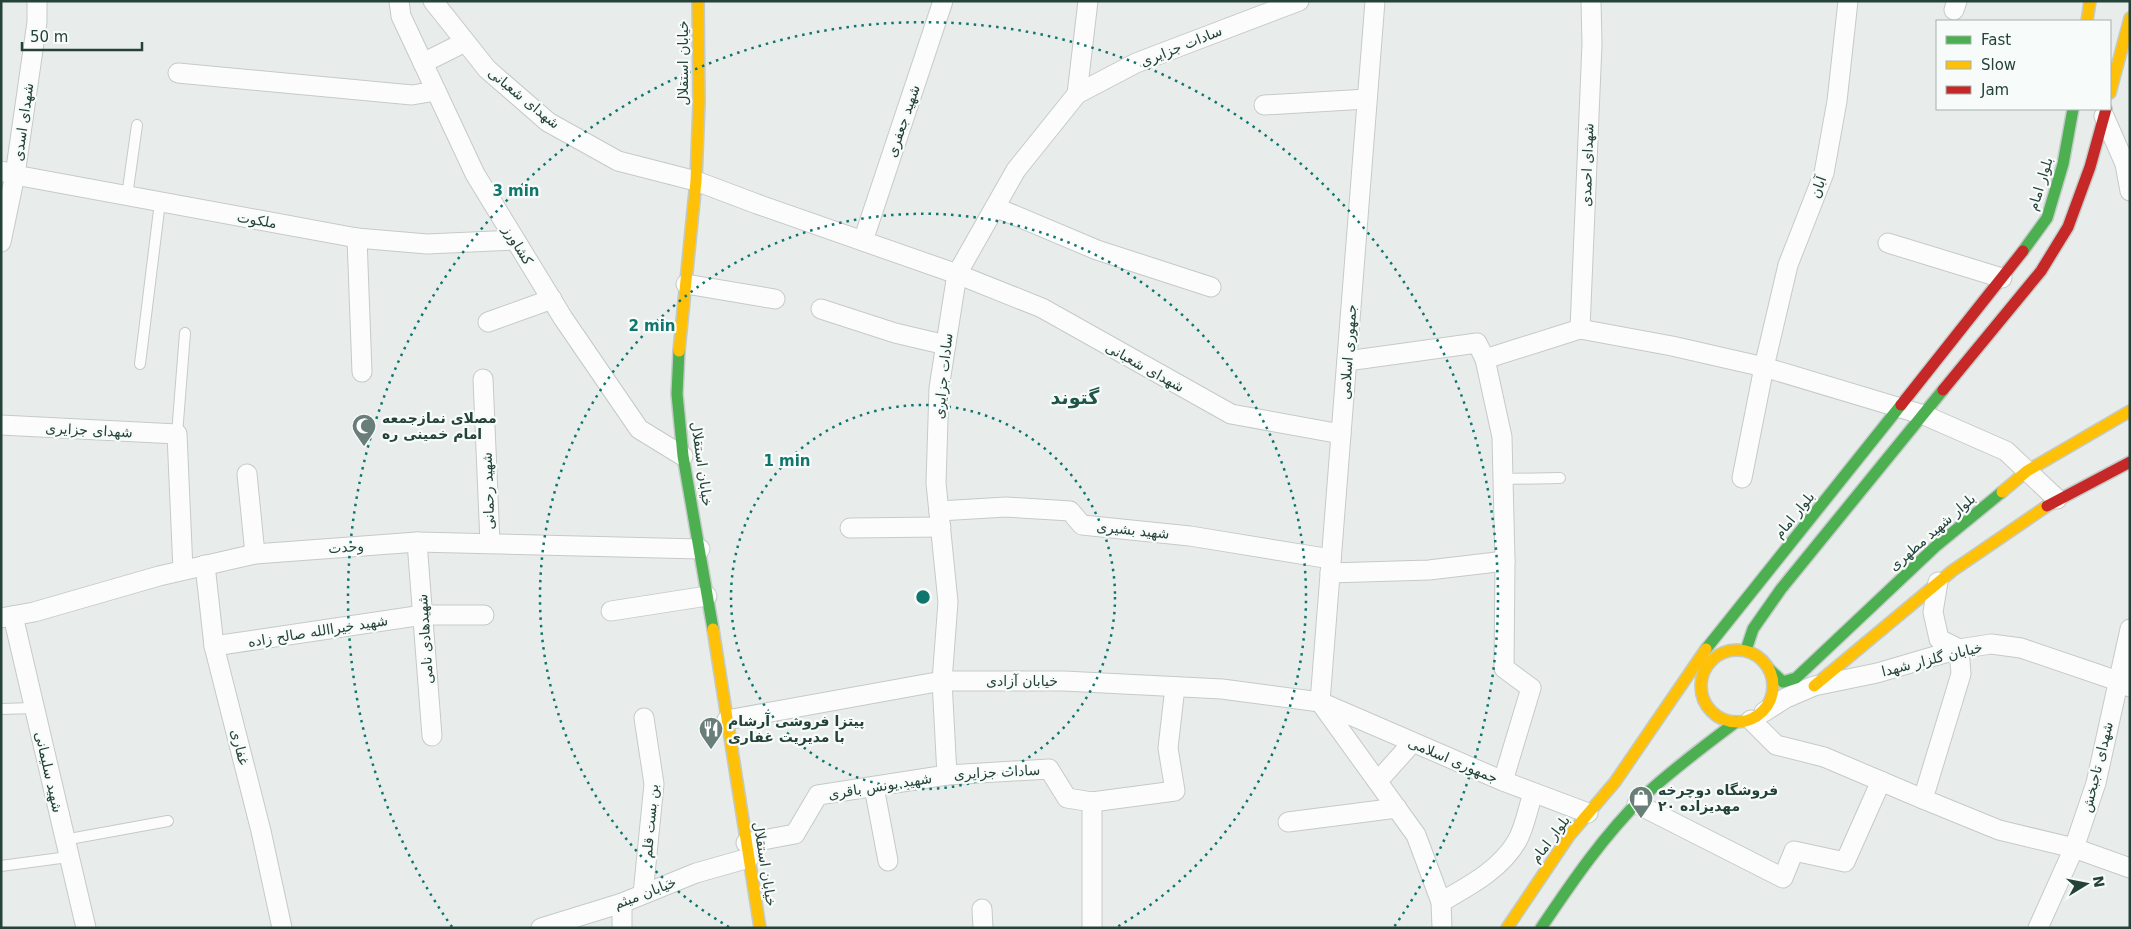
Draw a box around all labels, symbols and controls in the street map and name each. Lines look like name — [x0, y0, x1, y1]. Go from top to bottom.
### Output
scale bar — [22, 20, 142, 52]
street label: خیابان استقلال — [675, 20, 691, 106]
legend — [1936, 20, 2111, 110]
street label: سادات جزایری — [1138, 22, 1225, 71]
text: 50 m — [30, 28, 68, 46]
text: Fast — [1981, 31, 2011, 49]
text: Slow — [1981, 56, 2016, 74]
street label: شهدای شعبانی — [484, 64, 563, 132]
text: Jam — [1980, 81, 2009, 99]
street label: شهدای اسدی — [10, 82, 37, 162]
street label: شهید جعفری — [883, 83, 924, 160]
street label: شهدای احمدی — [1578, 123, 1597, 207]
street label: بلوار امام — [2024, 155, 2057, 213]
street label: آبان — [1807, 173, 1830, 200]
text: 3 min — [492, 182, 540, 200]
street label: ملکوت — [236, 209, 278, 232]
street label: کشاورز — [498, 221, 537, 269]
street label: جمهوری اسلامی — [1337, 304, 1360, 400]
text: 2 min — [628, 317, 676, 335]
street label: سادات جزایری — [931, 332, 956, 420]
street label: شهدای شعبانی — [1102, 339, 1187, 396]
district label: گتوند — [1051, 386, 1100, 409]
place label: مصلای نمازجمعه امام خمینی ره — [382, 410, 497, 442]
mosque icon: مصلای نمازجمعه امام خمینی ره — [351, 413, 377, 447]
street label: شهدای جزایری — [45, 420, 133, 441]
street label: خیابان استقلال — [688, 421, 716, 507]
street label: شهید رحمانی — [479, 452, 498, 530]
text: 1 min — [763, 452, 811, 470]
street label: بلوار امام — [1770, 489, 1818, 542]
street label: بلوار شهید مطهری — [1886, 490, 1979, 575]
street label: شهید بشیری — [1096, 518, 1170, 543]
street label: وحدت — [328, 538, 365, 557]
centre of rings — [914, 588, 932, 606]
street label: شهیدهادی نامی — [414, 593, 437, 685]
street label: شهید خیراالله صالح زاده — [247, 612, 389, 651]
street label: خیابان گلزار شهدا — [1880, 639, 1984, 680]
street label: خیابان آزادی — [986, 673, 1058, 690]
place label: پیتزا فروشی آرشام با مدیریت غفاری — [728, 712, 865, 746]
restaurant icon: پیتزا فروشی آرشام با مدیریت غفاری — [698, 716, 724, 750]
street label: شهدای تاجبخش — [2078, 720, 2117, 814]
street label: غفاری — [227, 727, 252, 767]
street label: شهید سلیمانی — [31, 730, 66, 814]
street label: جمهوری اسلامی — [1405, 734, 1500, 787]
street label: سادات جزایری — [953, 762, 1041, 783]
street label: شهید یونس باقری — [827, 770, 933, 803]
place label: فروشگاه دوچرخه ۲۰ مهدیزاده — [1658, 782, 1778, 815]
street label: بن بست قلم — [639, 783, 662, 859]
shop icon: فروشگاه دوچرخه ۲۰ مهدیزاده — [1628, 785, 1654, 819]
street label: بلوار امام — [1527, 812, 1574, 866]
street label: خیابان استقلال — [750, 821, 780, 907]
north arrow — [2061, 859, 2111, 909]
street label: خیابان میثم — [612, 874, 679, 913]
text: N — [2090, 875, 2108, 889]

